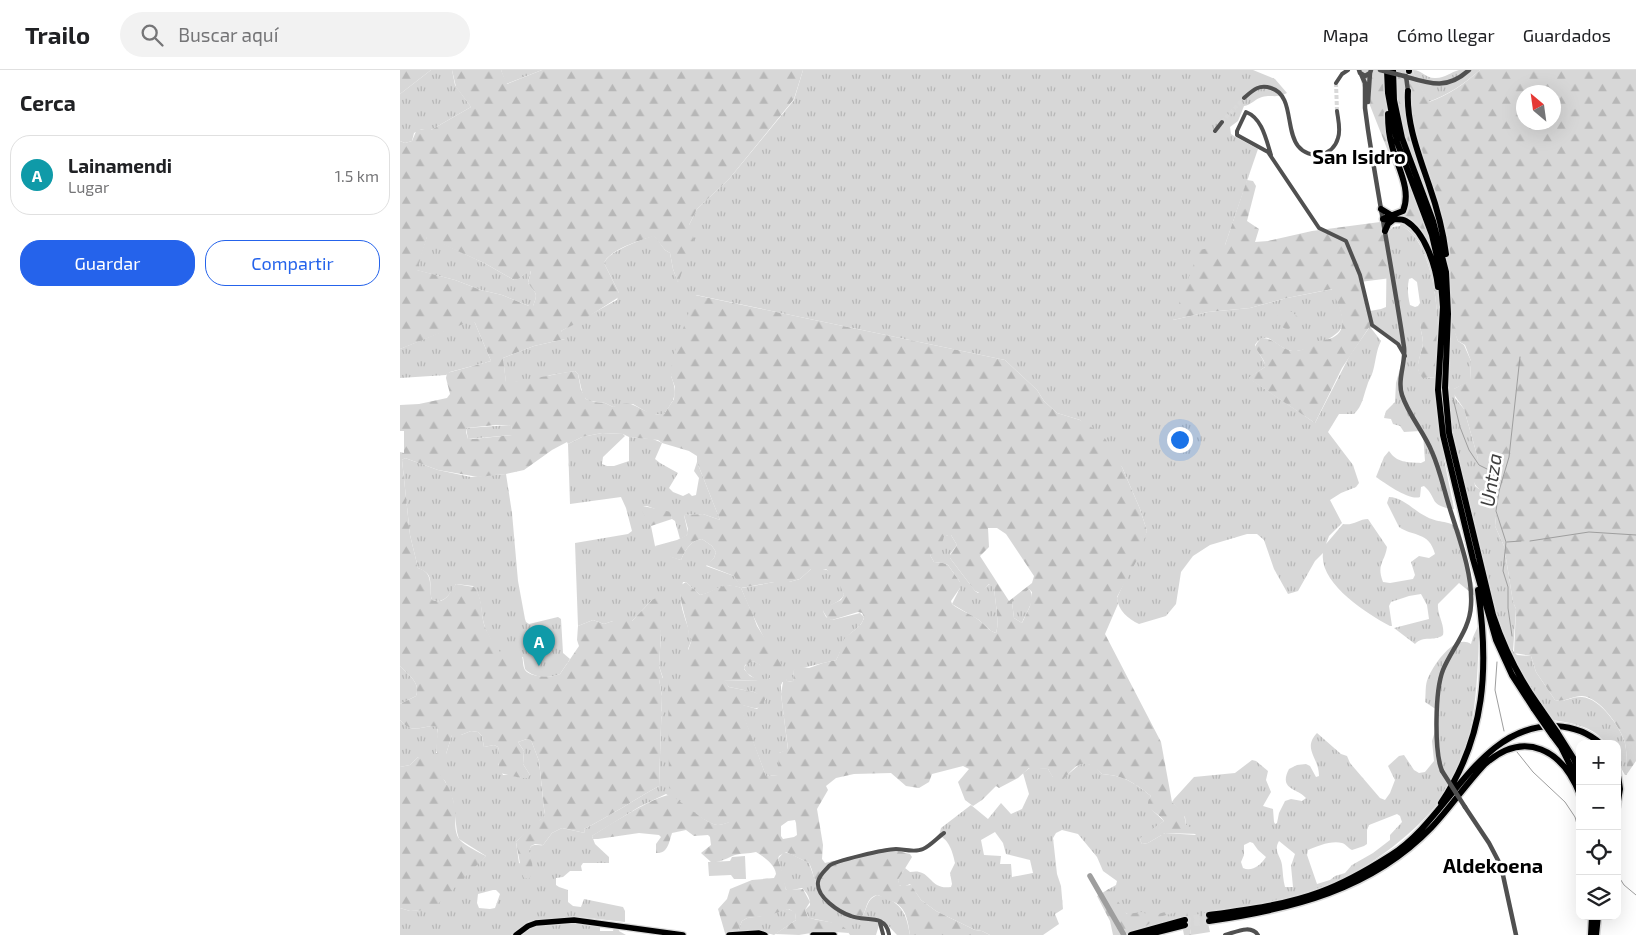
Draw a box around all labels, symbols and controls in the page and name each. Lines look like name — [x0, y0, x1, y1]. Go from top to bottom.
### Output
search box — [120, 12, 470, 57]
text: Trailo — [25, 20, 90, 49]
icon: search — [138, 21, 166, 49]
text: Buscar aquí — [178, 23, 278, 46]
text: Mapa — [1323, 24, 1369, 46]
text: Cómo llegar — [1397, 24, 1495, 46]
text: Guardados — [1523, 24, 1611, 46]
north arrow — [1516, 85, 1561, 130]
text: Cerca — [20, 90, 76, 115]
district label: San Isidro — [1312, 144, 1406, 168]
text: Lainamendi — [68, 154, 172, 177]
text: A — [32, 166, 42, 185]
text: 1.5 km — [335, 166, 379, 185]
text: Lugar — [68, 177, 109, 196]
button: Guardar — [20, 240, 195, 286]
button: Compartir — [205, 240, 380, 286]
your location — [1167, 427, 1193, 453]
water label: Untza — [1474, 451, 1506, 508]
pin: A — [523, 625, 555, 666]
map controls — [1576, 740, 1621, 920]
button: + — [1576, 740, 1621, 785]
button: − — [1576, 785, 1621, 830]
button: locate — [1576, 830, 1621, 875]
district label: Aldekoena — [1443, 853, 1543, 877]
button: layers — [1576, 875, 1621, 920]

